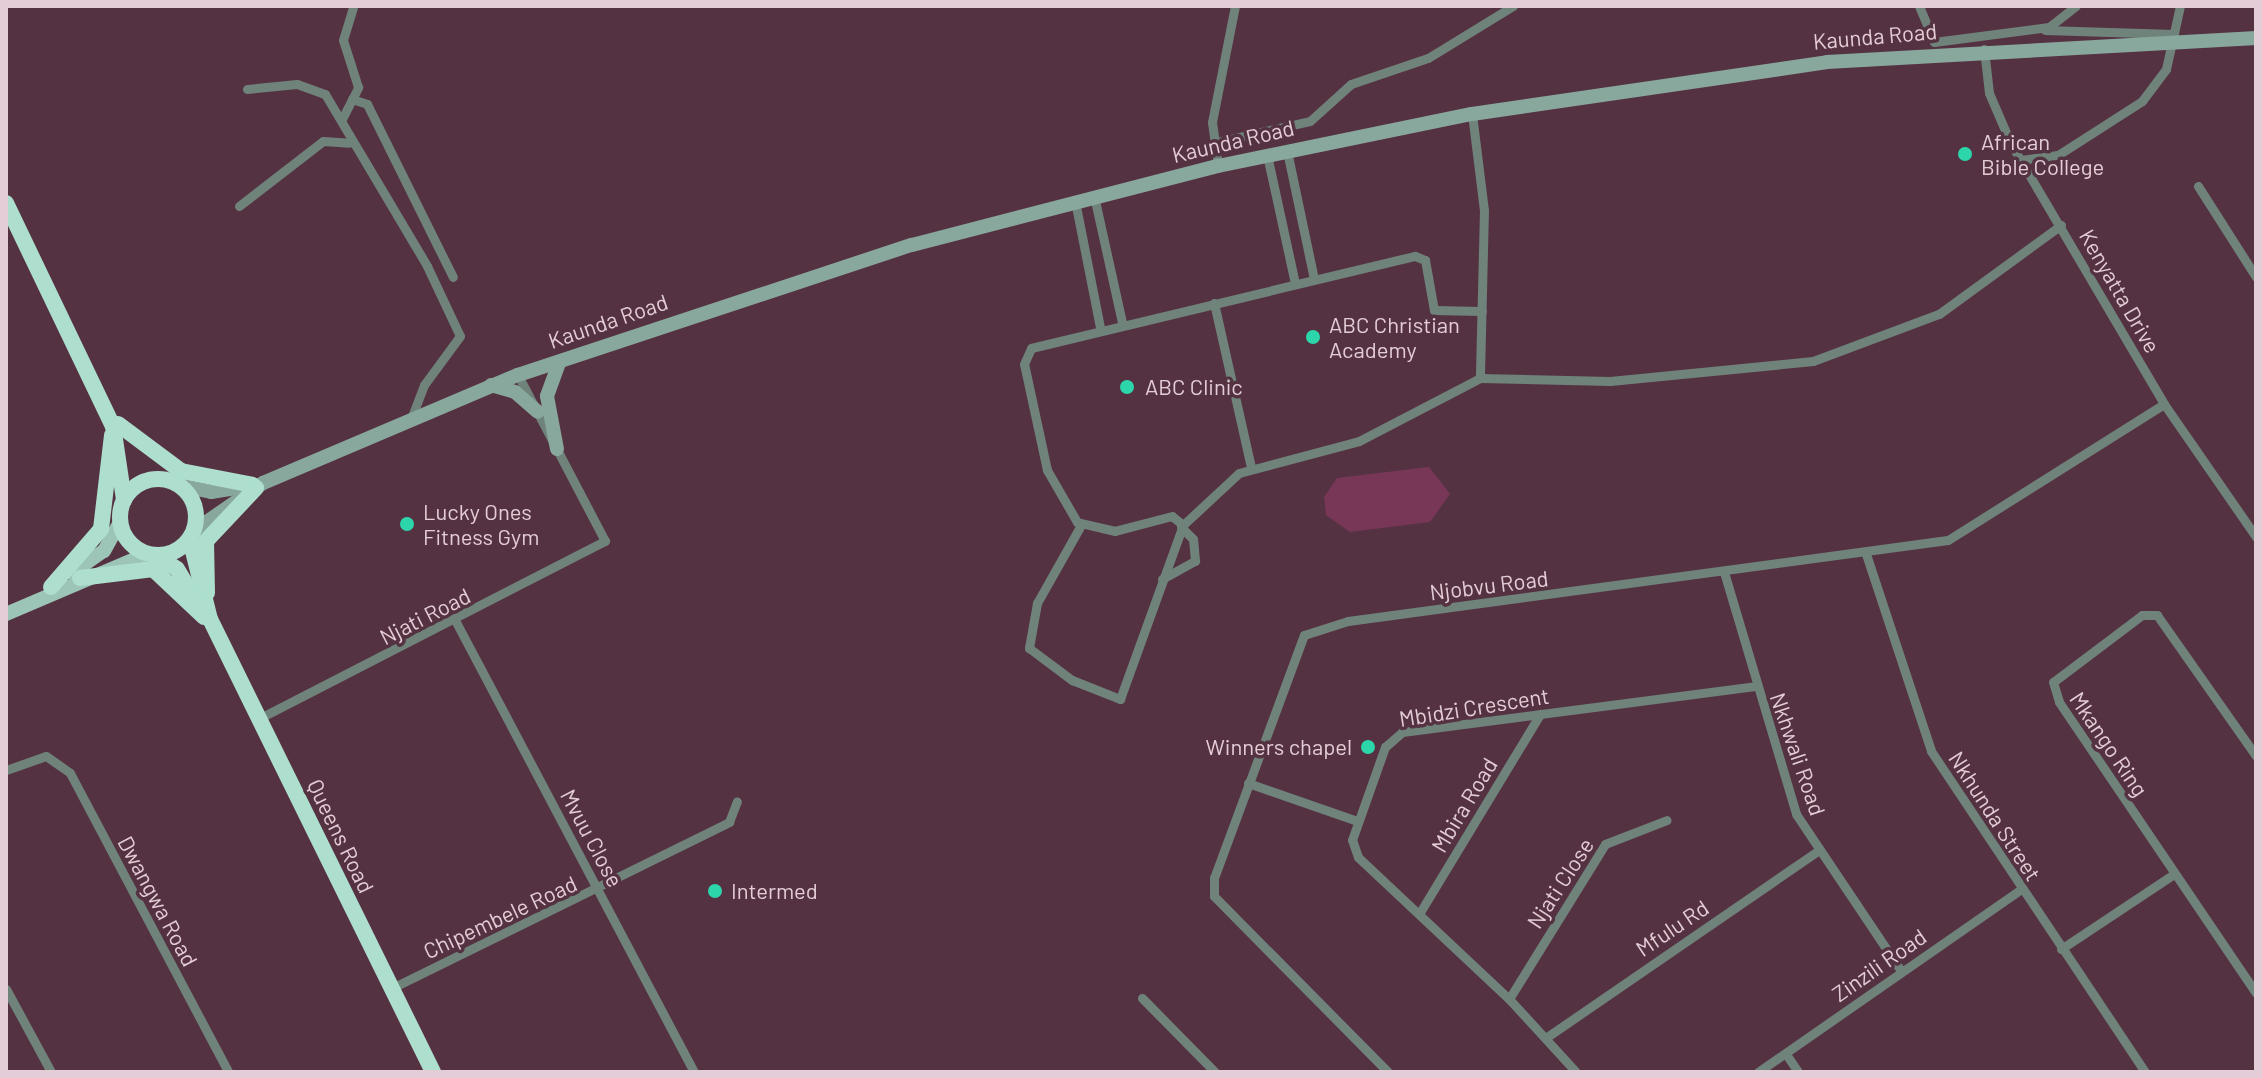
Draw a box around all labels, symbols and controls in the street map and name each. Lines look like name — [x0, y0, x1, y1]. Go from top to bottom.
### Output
street label: Kaunda Road — [1812, 17, 1938, 55]
street label: Kaunda Road — [1169, 114, 1297, 168]
place label: African Bible College — [1981, 128, 2104, 180]
marker: African Bible College — [1956, 145, 1974, 163]
street label: Kenyatta Drive — [2074, 225, 2166, 357]
street label: Kaunda Road — [545, 288, 671, 354]
place label: ABC Christian Academy — [1329, 311, 1460, 362]
marker: ABC Christian Academy — [1304, 328, 1322, 346]
place label: ABC Clinic — [1145, 374, 1243, 400]
marker: ABC Clinic — [1116, 376, 1138, 398]
place label: Lucky Ones Fitness Gym — [423, 498, 539, 550]
marker: Lucky Ones Fitness Gym — [398, 515, 416, 533]
street label: Njobvu Road — [1428, 565, 1550, 605]
street label: Njati Road — [375, 582, 475, 650]
street label: Mbidzi Crescent — [1397, 682, 1551, 732]
street label: Mkango Ring — [2064, 687, 2154, 801]
street label: Nkhwali Road — [1765, 689, 1831, 819]
place label: Winners chapel — [1206, 734, 1352, 760]
marker: Winners chapel — [1359, 738, 1377, 756]
street label: Nkhunda Street — [1943, 746, 2047, 886]
street label: Mbira Road — [1425, 753, 1503, 857]
street label: Queens Road — [302, 775, 380, 897]
street label: Mvuu Close — [555, 785, 629, 891]
street label: Dwangwa Road — [113, 831, 203, 971]
street label: Njati Close — [1521, 833, 1599, 933]
street label: Chipembele Road — [419, 870, 581, 964]
place label: Intermed — [731, 878, 818, 904]
marker: Intermed — [706, 882, 724, 900]
street label: Mfulu Rd — [1631, 894, 1713, 962]
street label: Zinzili Road — [1827, 923, 1931, 1007]

